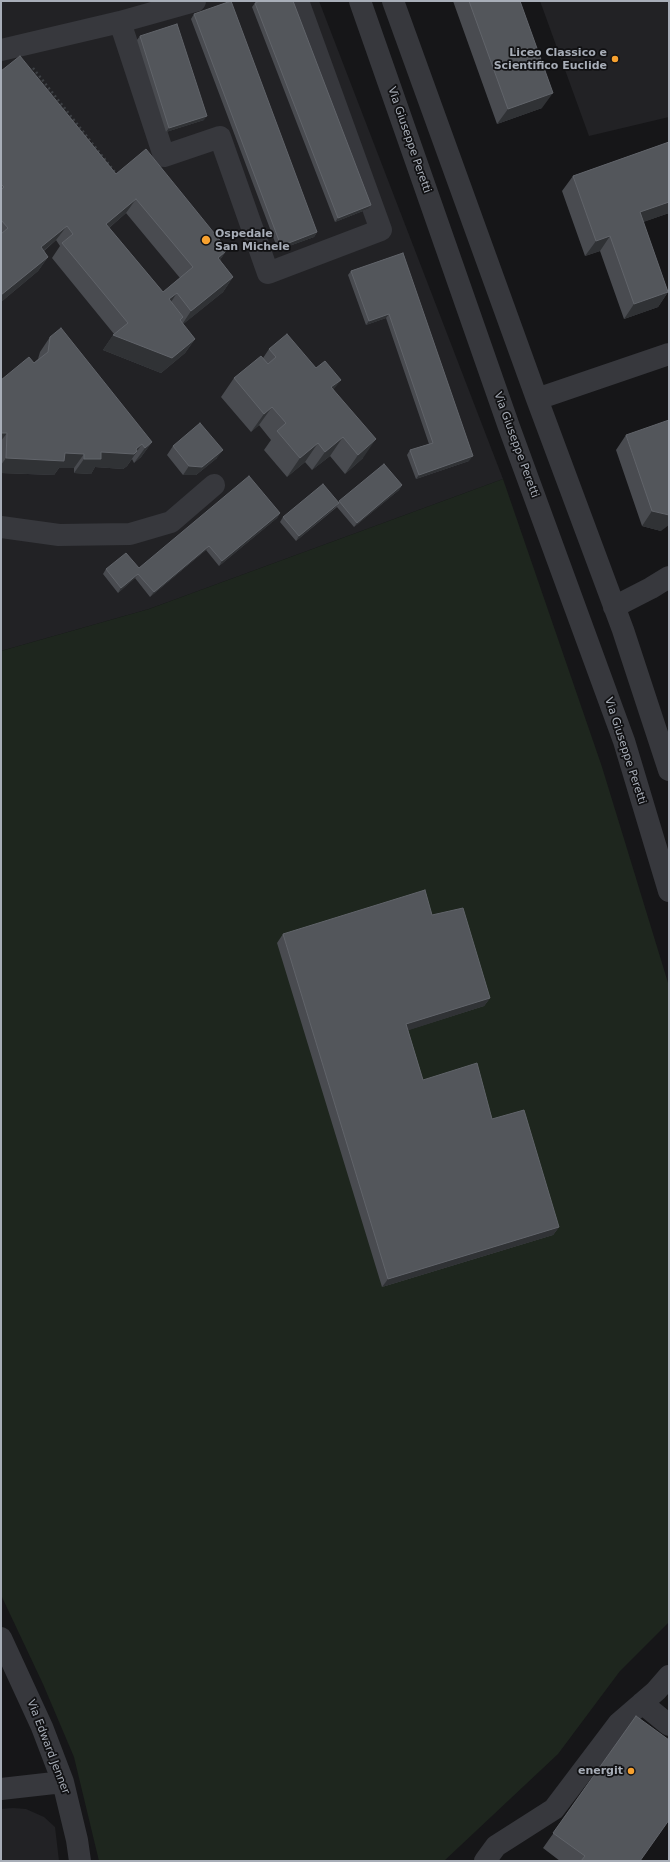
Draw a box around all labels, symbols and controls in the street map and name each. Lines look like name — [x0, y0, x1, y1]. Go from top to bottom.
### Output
place label: Liceo Classico e Scientifico Euclide — [494, 46, 607, 72]
marker: Liceo Classico e Scientifico Euclide — [610, 54, 620, 64]
street label: Via Giuseppe Peretti — [385, 85, 433, 195]
place label: Ospedale San Michele — [215, 227, 290, 253]
marker: Ospedale San Michele — [200, 234, 212, 246]
street label: Via Giuseppe Peretti — [491, 390, 541, 500]
street label: Via Giuseppe Peretti — [601, 696, 649, 806]
street label: Via Edward Jenner — [24, 1698, 72, 1796]
place label: energit — [578, 1764, 623, 1778]
marker: energit — [626, 1766, 636, 1776]

